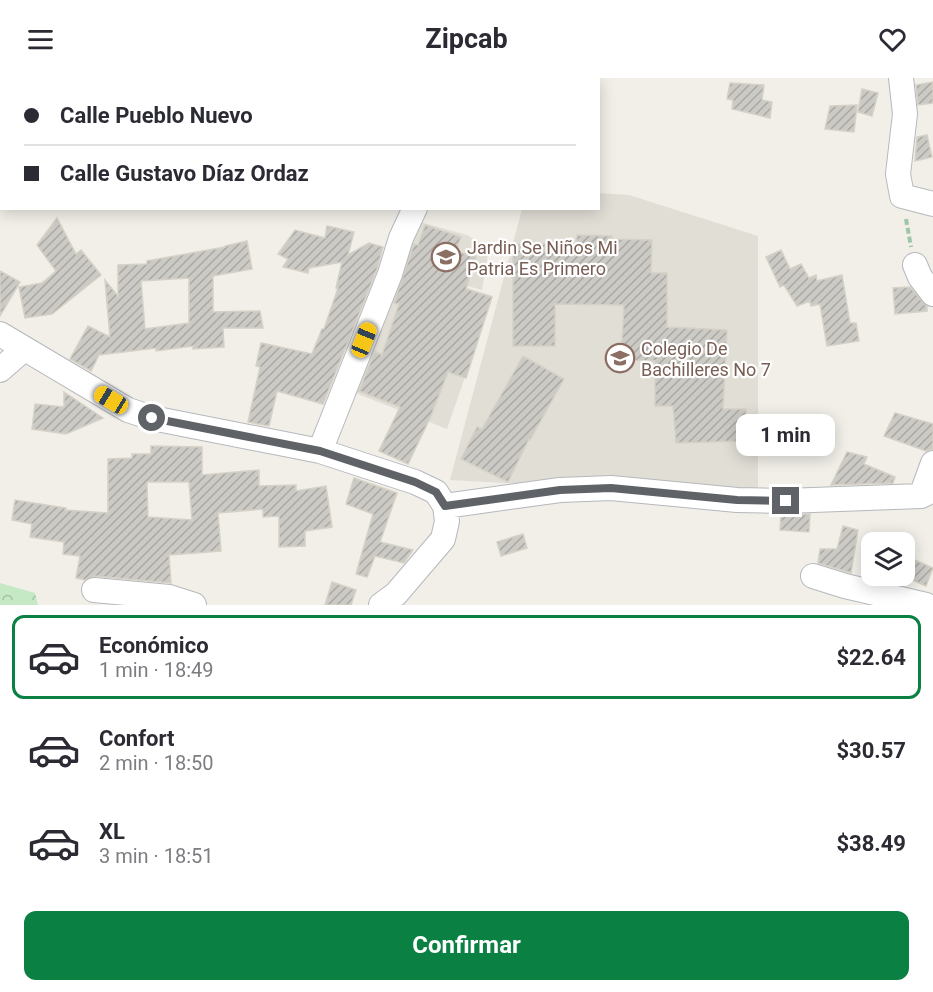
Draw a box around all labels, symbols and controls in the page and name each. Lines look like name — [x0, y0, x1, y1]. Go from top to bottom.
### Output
icon: menu — [24, 23, 57, 56]
text: Zipcab — [425, 23, 508, 55]
icon: heart — [876, 23, 909, 56]
text: Calle Pueblo Nuevo — [60, 103, 253, 128]
text: Calle Gustavo Díaz Ordaz — [60, 161, 309, 186]
place label: Jardin Se Niños Mi Patria Es Primero — [467, 237, 618, 279]
school or university icon: Jardin Se Niños Mi Patria Es Primero — [430, 241, 462, 273]
car — [349, 320, 379, 360]
place label: Colegio De Bachilleres No 7 — [641, 338, 771, 380]
school or university icon: Colegio De Bachilleres No 7 — [604, 342, 636, 374]
car — [91, 383, 131, 417]
route start — [138, 404, 165, 431]
callout: 1 min — [736, 414, 836, 456]
text: 1 min — [760, 423, 811, 447]
route end — [772, 487, 799, 514]
map controls — [861, 532, 915, 586]
button: layers — [861, 532, 915, 586]
icon: car — [27, 630, 81, 684]
text: Económico — [99, 633, 209, 658]
text: $22.64 — [837, 645, 906, 670]
text: 1 min · 18:49 — [99, 658, 214, 682]
icon: car — [27, 723, 81, 777]
text: Confort — [99, 726, 174, 751]
text: $30.57 — [837, 738, 906, 763]
text: 2 min · 18:50 — [99, 751, 214, 775]
icon: car — [27, 816, 81, 870]
text: XL — [99, 819, 125, 844]
text: $38.49 — [837, 831, 906, 856]
text: 3 min · 18:51 — [99, 844, 214, 868]
button: Confirmar — [24, 911, 909, 980]

